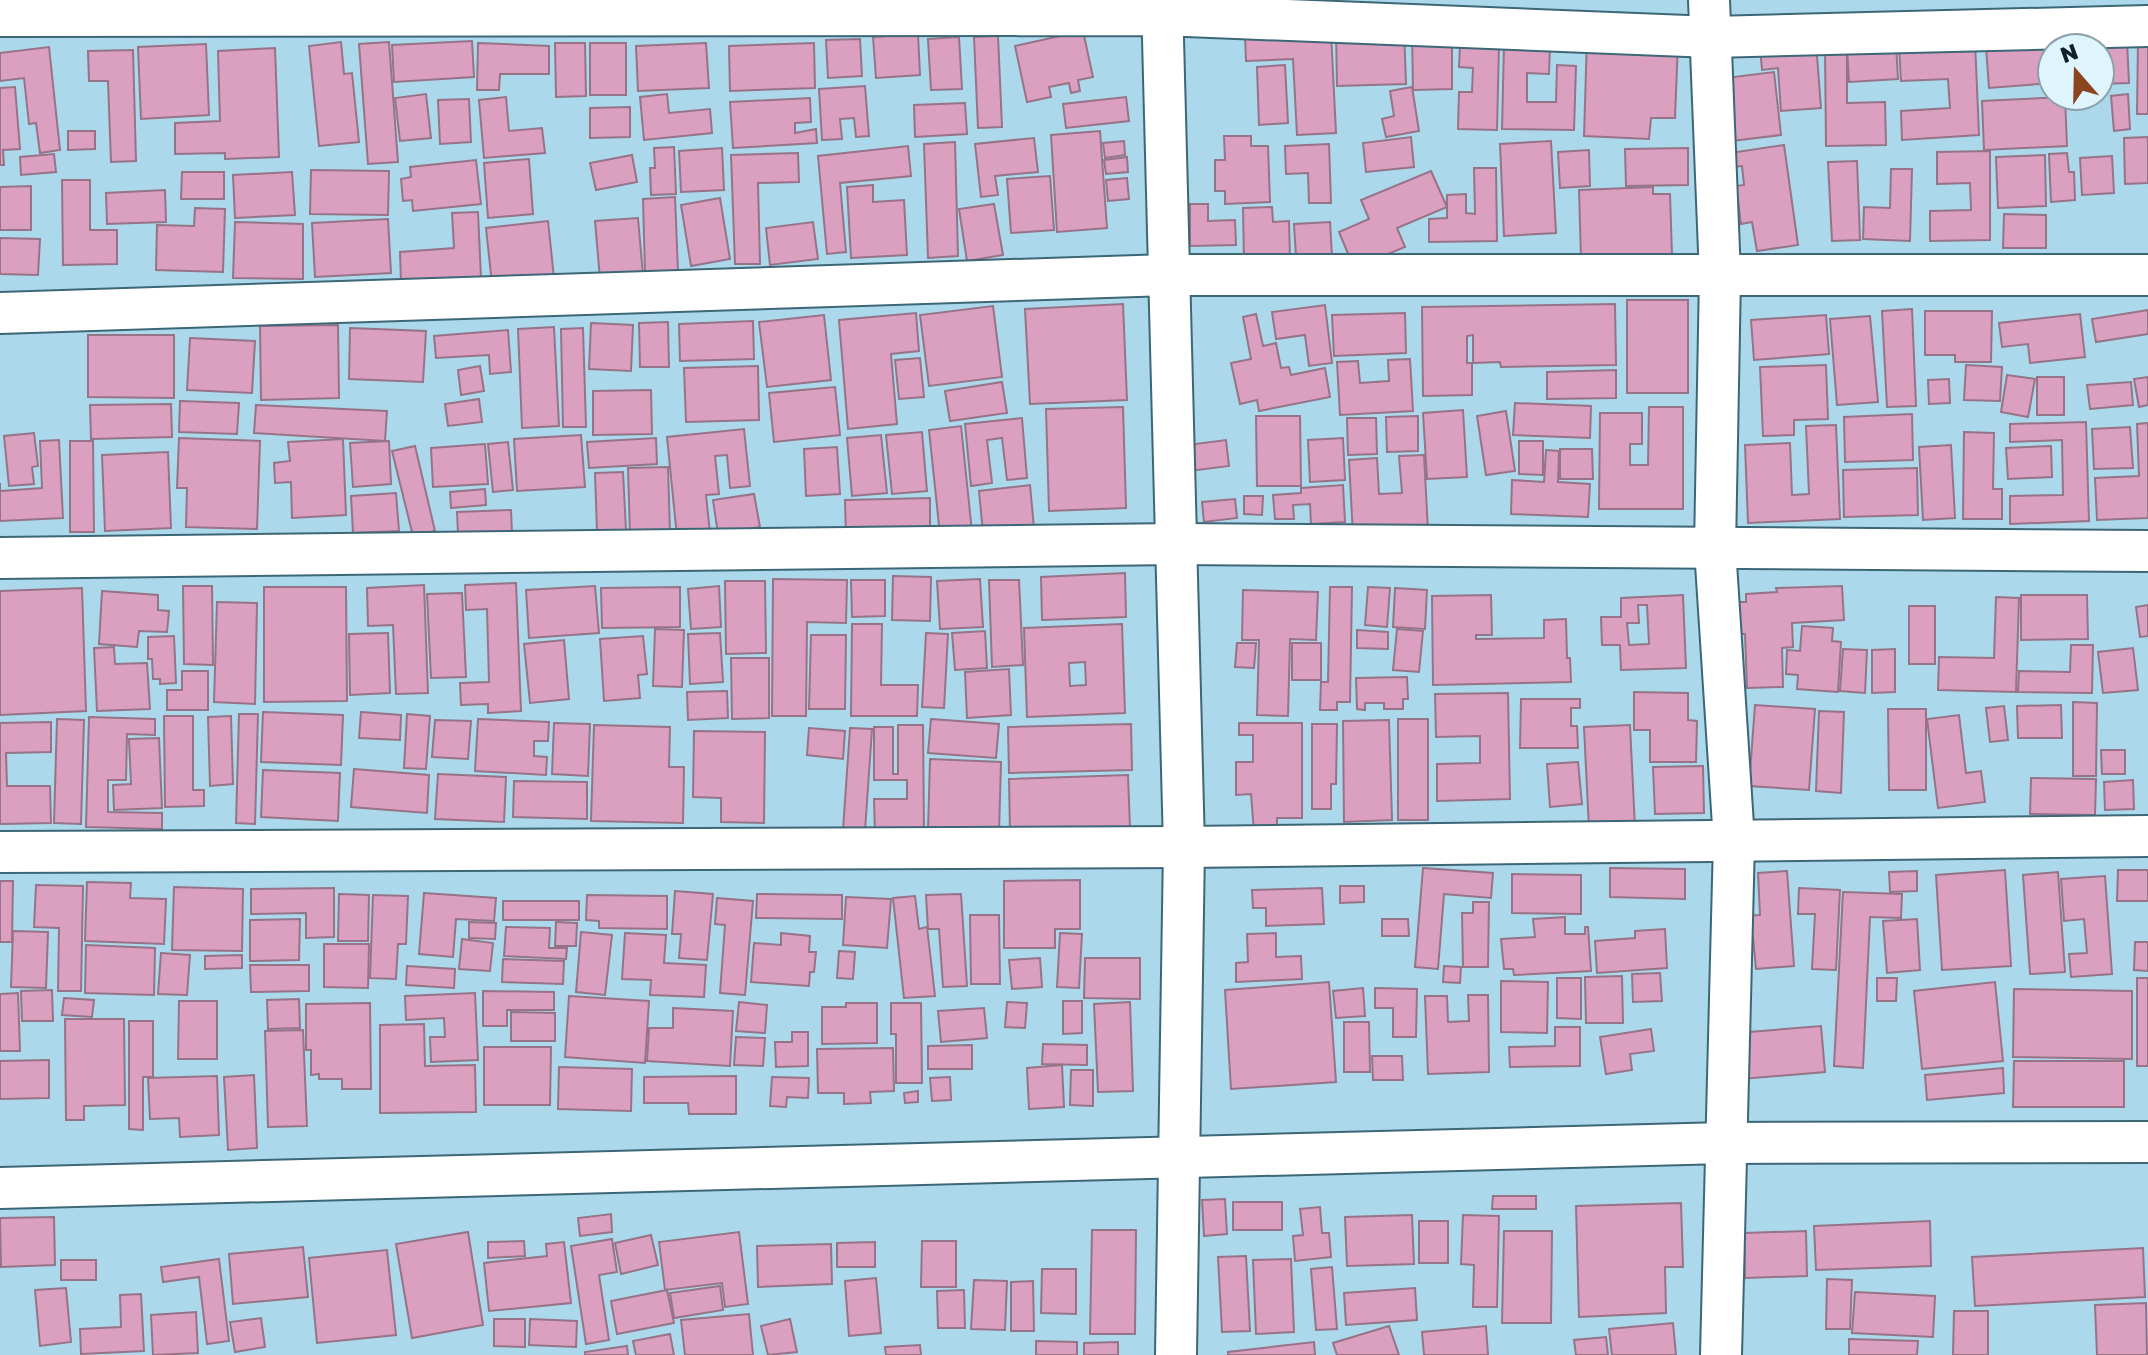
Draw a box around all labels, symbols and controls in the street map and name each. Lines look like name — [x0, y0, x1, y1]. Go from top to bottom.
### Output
north arrow — [2036, 32, 2116, 112]
text: N — [2057, 37, 2081, 68]

